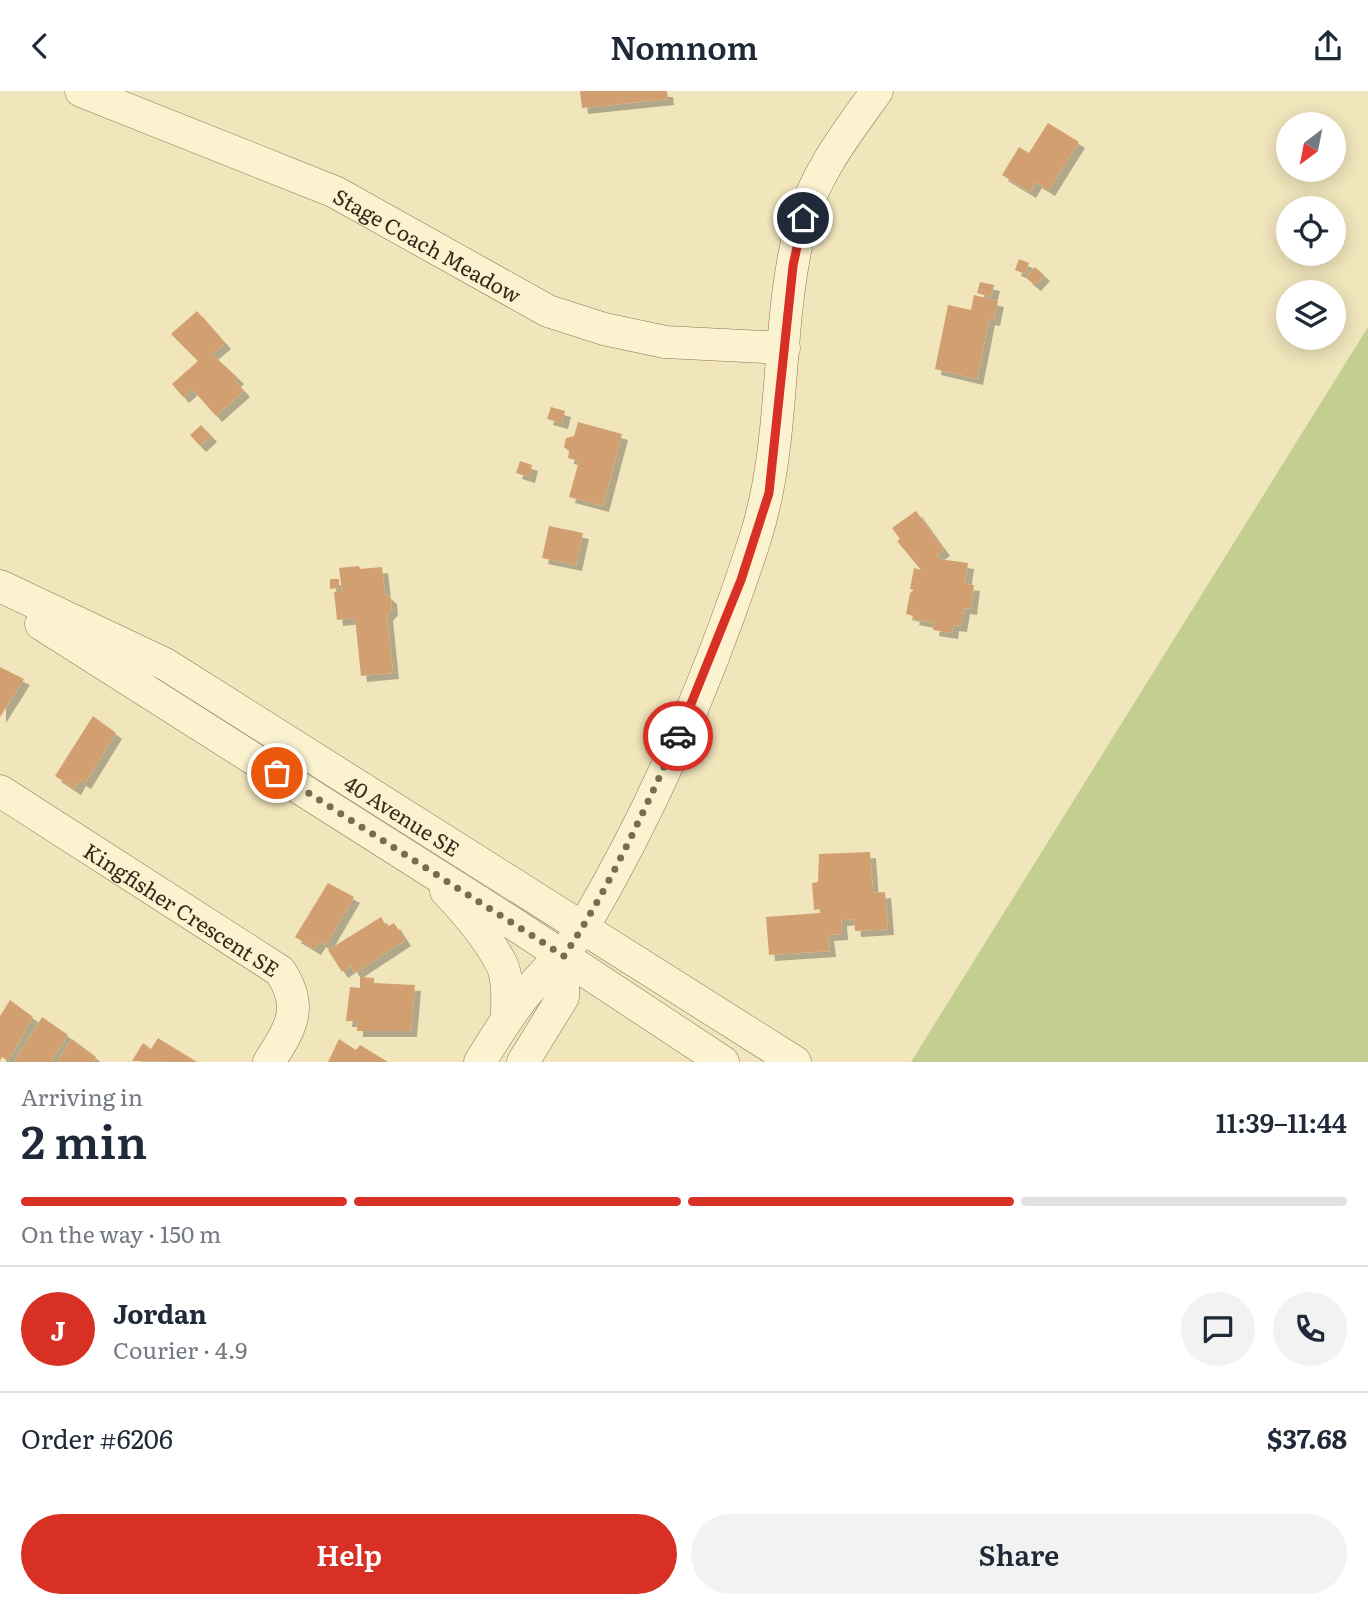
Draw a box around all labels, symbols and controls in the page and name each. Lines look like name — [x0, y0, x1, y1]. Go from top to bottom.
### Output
text: Nomnom — [610, 22, 758, 70]
icon: back — [21, 27, 59, 65]
icon: share — [1309, 27, 1347, 65]
north arrow — [1276, 112, 1346, 182]
map controls — [1276, 112, 1346, 350]
street label: Stage Coach Meadow — [329, 179, 528, 309]
pin — [773, 188, 833, 248]
button: locate — [1276, 196, 1346, 266]
icon: home — [784, 199, 822, 237]
button: layers — [1276, 280, 1346, 350]
courier — [643, 701, 713, 771]
icon: car — [659, 717, 697, 755]
pin — [247, 743, 307, 803]
icon: bag — [258, 754, 296, 792]
street label: 40 Avenue SE — [339, 766, 467, 863]
street label: Kingfisher Crescent SE — [78, 834, 287, 983]
text: Arriving in — [21, 1079, 143, 1113]
text: 11:39–11:44 — [1216, 1102, 1347, 1141]
text: 2 min — [21, 1105, 147, 1173]
text: On the way · 150 m — [21, 1216, 221, 1250]
button: chat — [1181, 1292, 1255, 1366]
button: phone — [1273, 1292, 1347, 1366]
text: Jordan — [113, 1293, 207, 1332]
text: J — [51, 1310, 65, 1349]
text: Courier · 4.9 — [113, 1332, 247, 1366]
text: Order #6206 — [21, 1418, 173, 1457]
text: $37.68 — [1267, 1418, 1347, 1457]
button: Help — [21, 1514, 677, 1594]
button: Share — [691, 1514, 1347, 1594]

